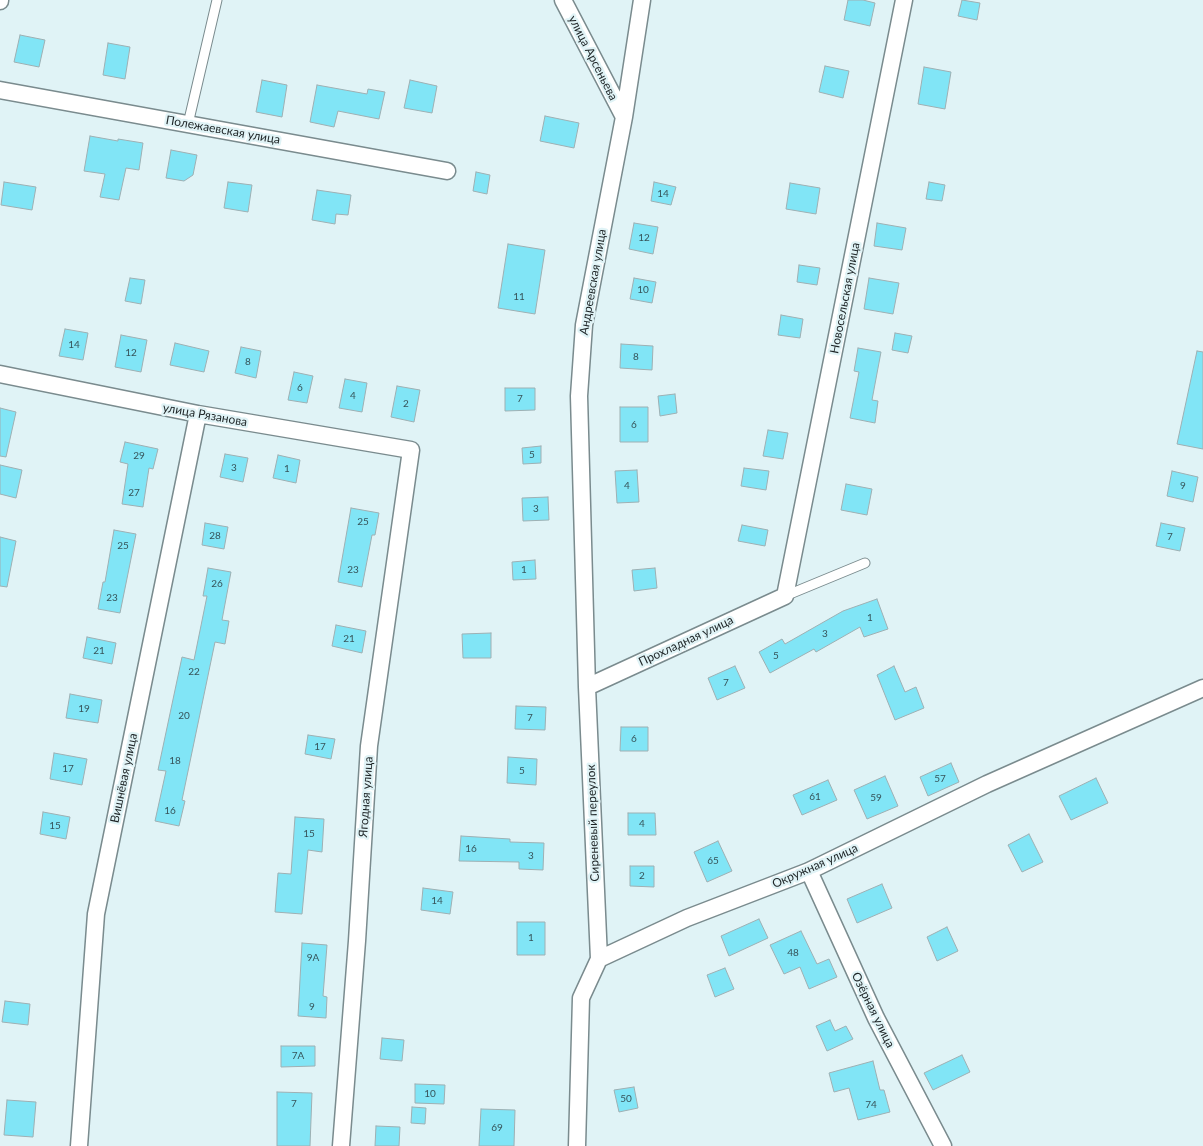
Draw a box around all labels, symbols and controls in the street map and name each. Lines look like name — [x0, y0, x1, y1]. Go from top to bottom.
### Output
street label: улица Арсеньева — [565, 13, 621, 103]
street label: Полежаевская улица — [165, 113, 281, 147]
house number: 14 — [657, 188, 669, 200]
street label: Андреевская улица — [577, 228, 609, 336]
house number: 12 — [638, 232, 650, 244]
street label: Новосельская улица — [827, 241, 863, 355]
house number: 10 — [637, 284, 649, 296]
house number: 11 — [513, 291, 525, 303]
house number: 14 — [68, 339, 80, 351]
house number: 12 — [125, 347, 137, 359]
house number: 8 — [633, 351, 639, 363]
house number: 8 — [245, 356, 251, 368]
house number: 6 — [297, 382, 303, 394]
house number: 4 — [350, 390, 356, 402]
house number: 7 — [517, 393, 523, 405]
house number: 2 — [403, 398, 409, 410]
street label: улица Рязанова — [162, 400, 248, 430]
house number: 6 — [631, 419, 637, 431]
house number: 5 — [529, 449, 535, 461]
house number: 29 — [133, 450, 145, 462]
house number: 3 — [231, 462, 237, 474]
house number: 1 — [284, 463, 290, 475]
house number: 4 — [624, 480, 630, 492]
house number: 9 — [1180, 480, 1186, 492]
house number: 27 — [128, 487, 140, 499]
house number: 3 — [533, 503, 539, 515]
house number: 25 — [357, 516, 369, 528]
house number: 28 — [209, 530, 221, 542]
house number: 7 — [1167, 531, 1173, 543]
house number: 25 — [117, 540, 129, 552]
house number: 23 — [347, 564, 359, 576]
house number: 1 — [521, 564, 527, 576]
house number: 26 — [211, 578, 223, 590]
house number: 23 — [106, 592, 118, 604]
house number: 1 — [867, 612, 873, 624]
street label: Прохладная улица — [636, 613, 736, 669]
house number: 3 — [822, 628, 828, 640]
house number: 21 — [343, 633, 355, 645]
house number: 21 — [93, 645, 105, 657]
house number: 5 — [773, 650, 779, 662]
house number: 22 — [188, 666, 200, 678]
house number: 7 — [723, 677, 729, 689]
house number: 19 — [78, 703, 90, 715]
house number: 20 — [178, 710, 190, 722]
house number: 7 — [527, 712, 533, 724]
street label: Вишнёвая улица — [107, 732, 141, 824]
house number: 6 — [631, 733, 637, 745]
house number: 17 — [314, 741, 326, 753]
house number: 18 — [169, 755, 181, 767]
street label: Ягодная улица — [356, 756, 376, 838]
house number: 17 — [62, 763, 74, 775]
street label: Сиреневый переулок — [584, 764, 602, 882]
house number: 5 — [519, 765, 525, 777]
house number: 57 — [934, 773, 946, 785]
house number: 61 — [809, 791, 821, 803]
house number: 59 — [870, 792, 882, 804]
house number: 16 — [164, 805, 176, 817]
house number: 4 — [639, 818, 645, 830]
house number: 15 — [49, 820, 61, 832]
house number: 15 — [303, 828, 315, 840]
street label: Окружная улица — [770, 841, 860, 891]
house number: 16 — [465, 843, 477, 855]
house number: 3 — [528, 850, 534, 862]
house number: 65 — [707, 855, 719, 867]
house number: 2 — [639, 870, 645, 882]
house number: 14 — [431, 895, 443, 907]
house number: 1 — [528, 932, 534, 944]
house number: 48 — [787, 947, 799, 959]
house number: 9А — [307, 952, 319, 964]
street label: Озёрная улица — [848, 970, 898, 1050]
house number: 9 — [309, 1001, 315, 1013]
house number: 7А — [292, 1050, 304, 1062]
house number: 10 — [424, 1088, 436, 1100]
house number: 50 — [620, 1093, 632, 1105]
house number: 7 — [291, 1098, 297, 1110]
house number: 74 — [865, 1099, 877, 1111]
house number: 69 — [491, 1122, 503, 1134]

